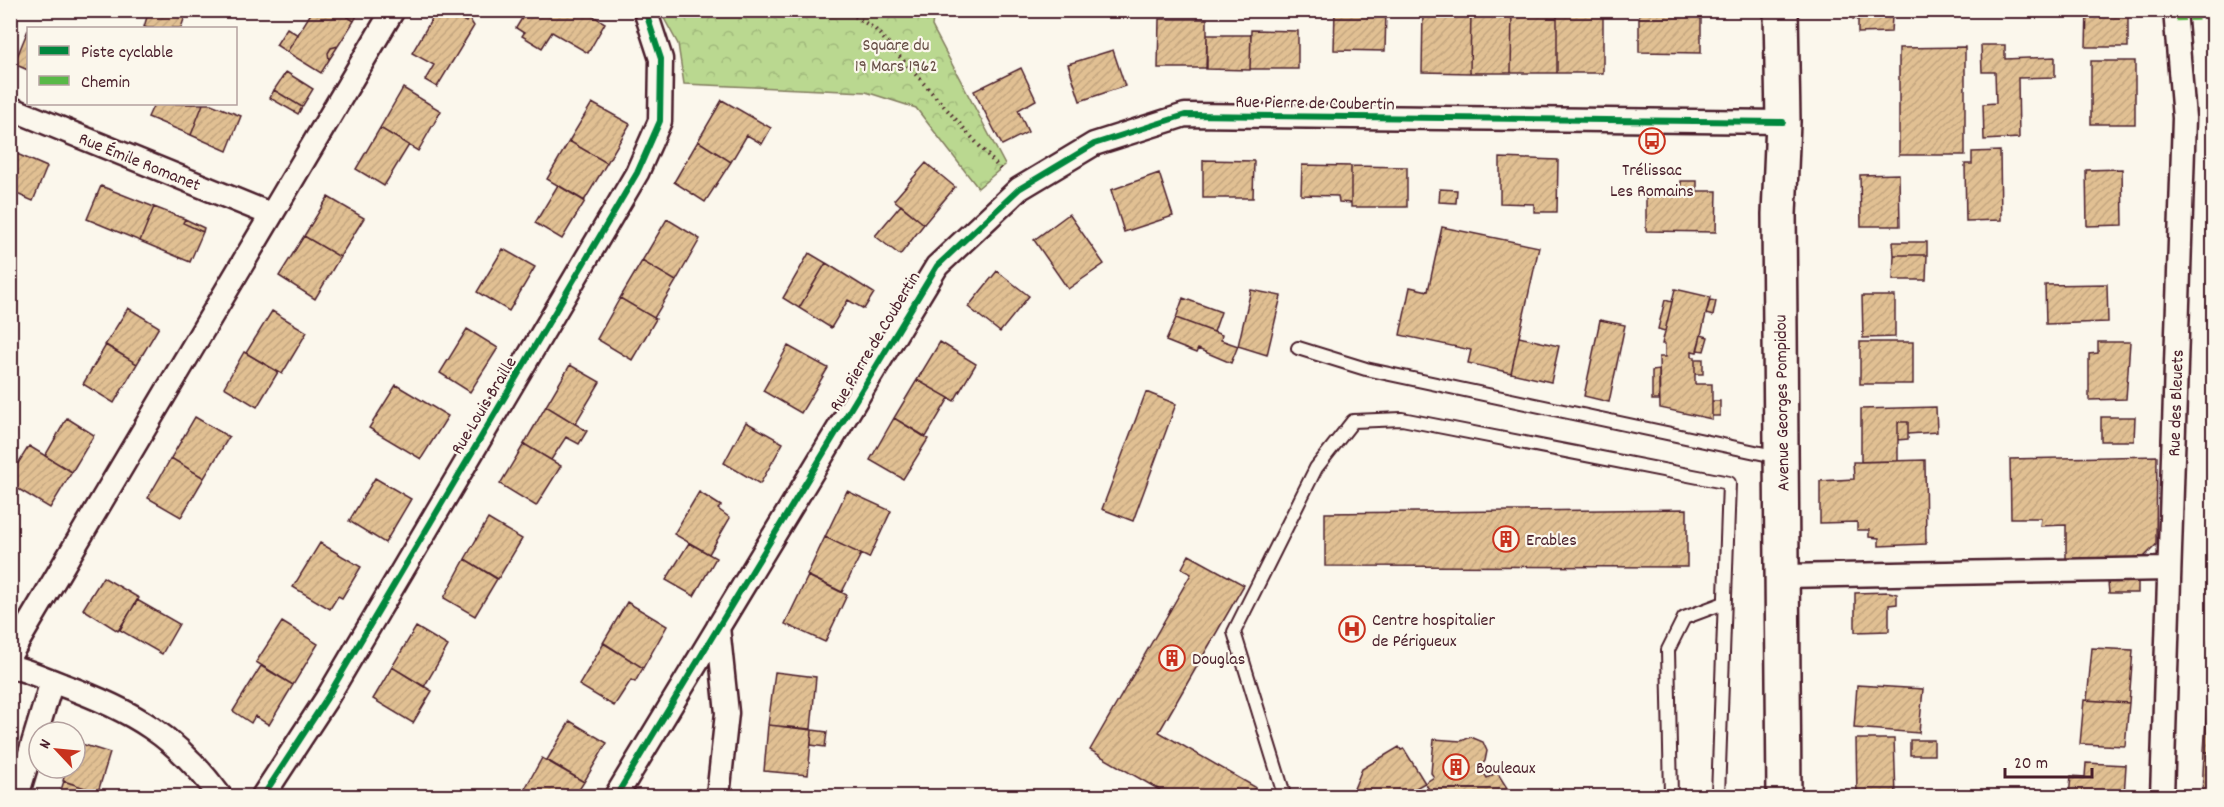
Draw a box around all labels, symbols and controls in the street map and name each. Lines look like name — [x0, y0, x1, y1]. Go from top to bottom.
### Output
legend — [27, 27, 237, 105]
park label: Square du 19 Mars 1962 — [855, 34, 937, 80]
text: Piste cyclable — [81, 41, 173, 66]
text: Chemin — [81, 71, 130, 96]
street label: Rue Pierre de Coubertin — [1235, 91, 1395, 118]
bus stop icon: Trélissac Les Romains — [1637, 126, 1667, 156]
street label: Rue Émile Romanet — [74, 128, 204, 199]
place label: Trélissac Les Romains — [1610, 159, 1694, 205]
street label: Rue Pierre de Coubertin — [824, 268, 928, 417]
street label: Avenue Georges Pompidou — [1769, 314, 1798, 492]
street label: Rue des Bleuets — [2163, 349, 2192, 457]
street label: Rue Louis Braille — [446, 353, 524, 460]
building icon: Erables — [1491, 524, 1521, 554]
place label: Erables — [1526, 529, 1577, 554]
place label: Centre hospitalier de Périgueux — [1372, 609, 1495, 655]
hospital icon: Centre hospitalier de Périgueux — [1337, 614, 1367, 644]
building icon: Douglas — [1157, 643, 1187, 673]
place label: Douglas — [1192, 648, 1245, 673]
north arrow — [27, 720, 87, 780]
text: N — [34, 736, 58, 753]
scale bar — [2005, 741, 2092, 779]
building icon: Bouleaux — [1441, 752, 1471, 782]
text: 20 m — [2014, 752, 2048, 777]
place label: Bouleaux — [1476, 757, 1536, 782]

